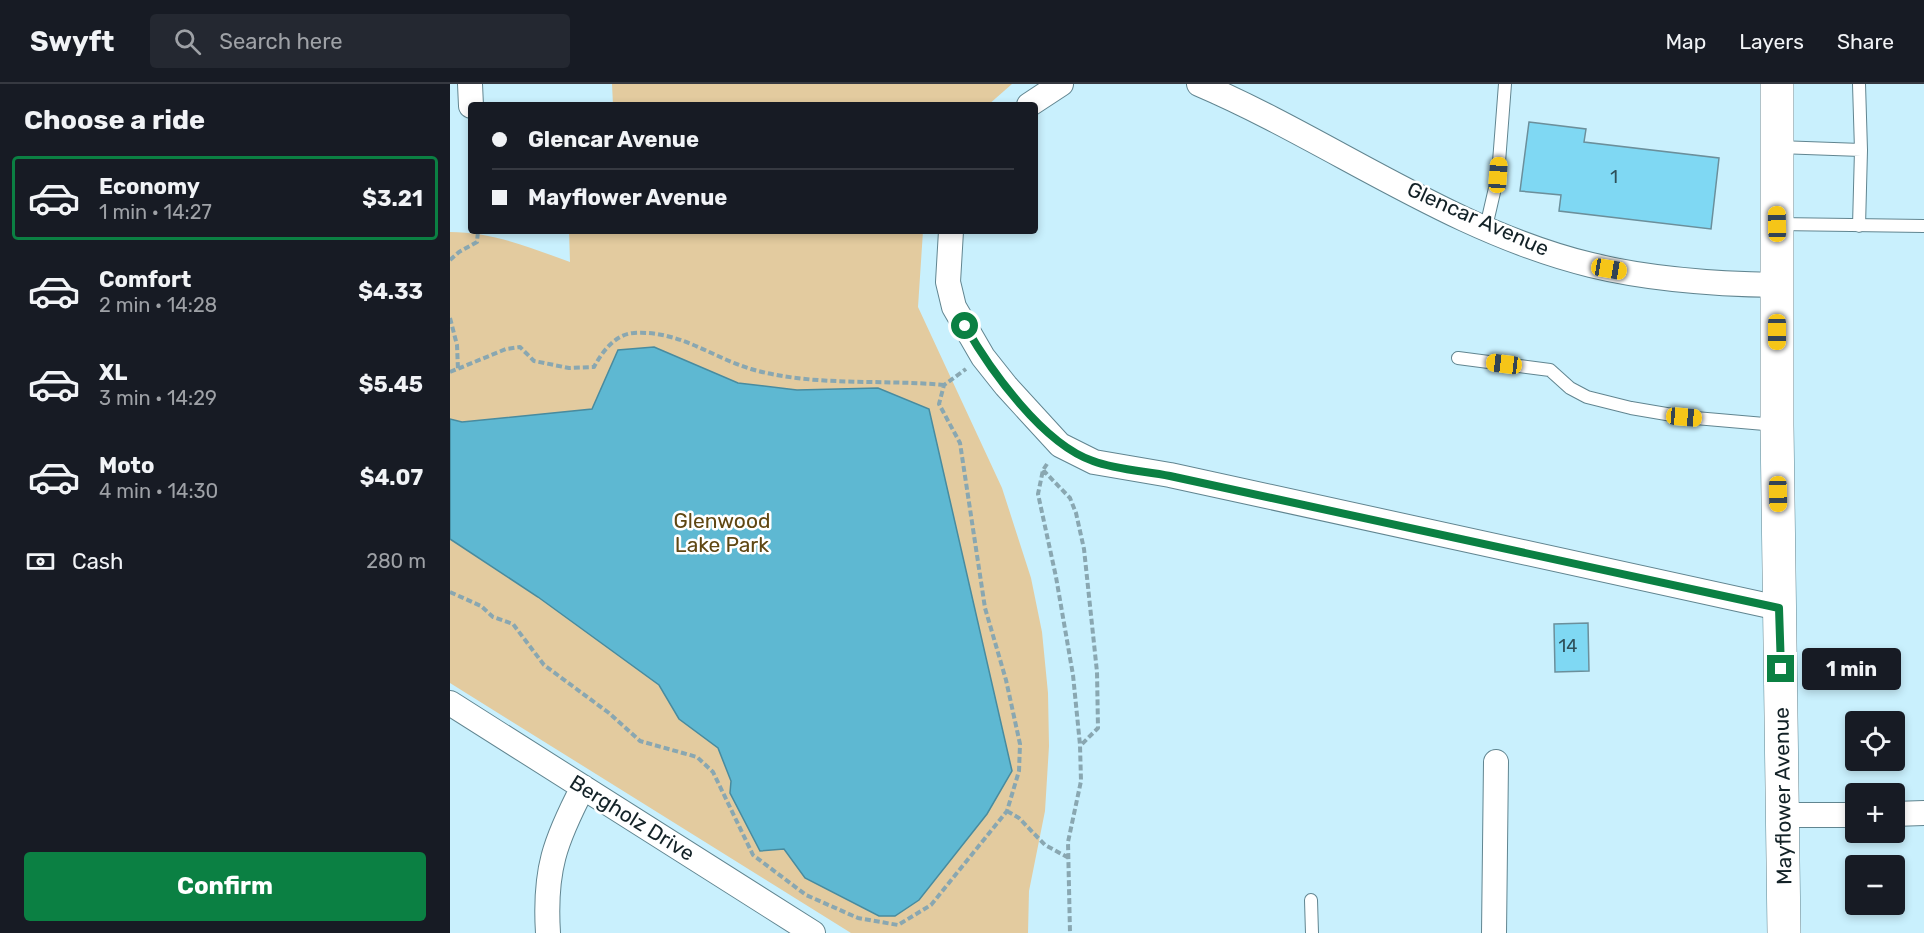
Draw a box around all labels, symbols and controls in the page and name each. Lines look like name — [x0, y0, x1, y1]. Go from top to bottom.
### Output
search box — [150, 14, 570, 68]
text: Swyft — [30, 25, 114, 58]
icon: search — [171, 25, 204, 58]
text: Search here — [219, 28, 343, 55]
text: Map — [1665, 29, 1706, 54]
text: Layers — [1739, 29, 1804, 54]
text: Share — [1837, 29, 1894, 54]
text: Choose a ride — [24, 104, 205, 136]
text: Glencar Avenue — [528, 126, 699, 153]
car — [1488, 156, 1508, 194]
house number: 1 — [1610, 166, 1618, 188]
icon: car — [27, 171, 81, 225]
text: Economy — [99, 173, 200, 200]
street label: Glencar Avenue — [1403, 176, 1553, 261]
text: Mayflower Avenue — [528, 184, 727, 211]
text: $3.21 — [362, 185, 423, 212]
text: 1 min · 14:27 — [99, 200, 212, 224]
car — [1768, 206, 1786, 242]
car — [1590, 257, 1628, 281]
icon: car — [27, 264, 81, 318]
text: Comfort — [99, 266, 191, 293]
text: $4.33 — [358, 278, 423, 305]
text: 2 min · 14:28 — [99, 293, 217, 317]
route start — [951, 312, 978, 339]
car — [1768, 314, 1786, 350]
car — [1485, 353, 1523, 375]
icon: car — [27, 357, 81, 411]
text: XL — [99, 359, 127, 386]
text: $5.45 — [359, 371, 423, 398]
text: 3 min · 14:29 — [99, 386, 217, 410]
car — [1665, 406, 1703, 428]
icon: car — [27, 450, 81, 504]
text: Moto — [99, 452, 154, 479]
text: $4.07 — [360, 464, 423, 491]
car — [1769, 476, 1787, 512]
text: 4 min · 14:30 — [99, 479, 218, 503]
park label: Glenwood Lake Park — [674, 508, 770, 557]
icon: cash — [24, 545, 57, 578]
text: Cash — [72, 548, 123, 575]
text: 280 m — [366, 549, 426, 573]
house number: 14 — [1559, 635, 1577, 657]
callout: 1 min — [1802, 648, 1901, 690]
route end — [1767, 655, 1794, 682]
text: 1 min — [1826, 657, 1877, 681]
street label: Mayflower Avenue — [1768, 707, 1797, 885]
map controls — [1845, 711, 1905, 915]
button: locate — [1845, 711, 1905, 771]
street label: Bergholz Drive — [565, 769, 699, 866]
button: + — [1845, 783, 1905, 843]
button: Confirm — [24, 852, 426, 921]
button: − — [1845, 855, 1905, 915]

